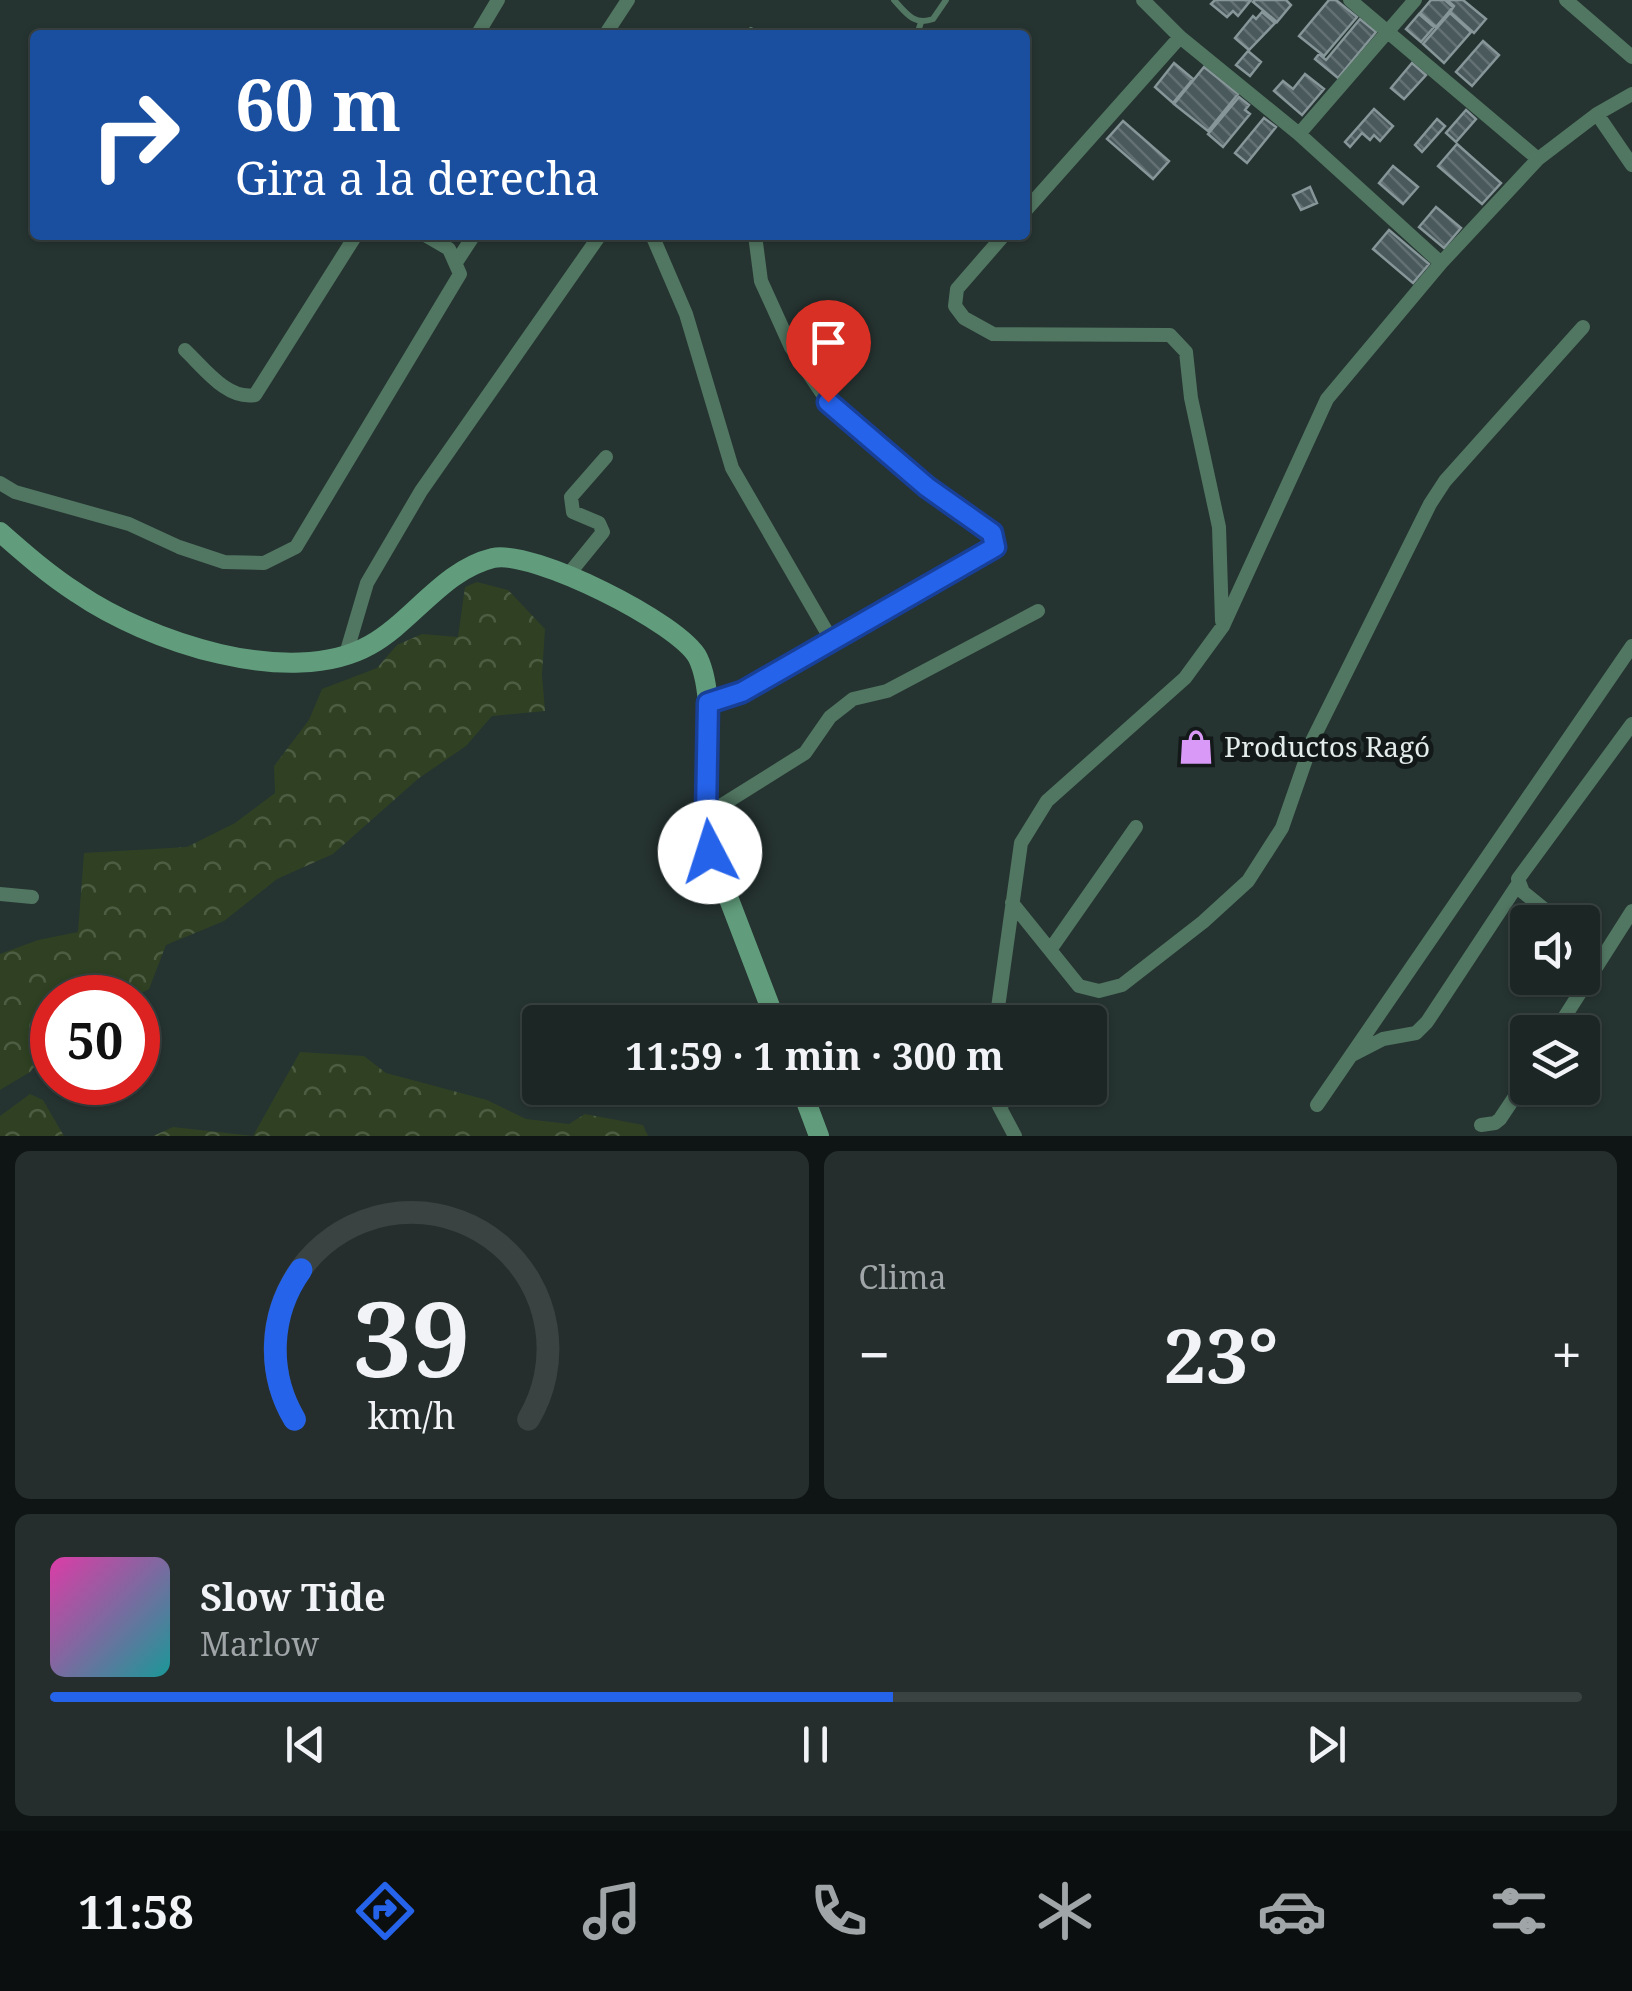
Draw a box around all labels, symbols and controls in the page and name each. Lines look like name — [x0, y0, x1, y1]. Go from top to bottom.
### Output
text: 60 m — [235, 56, 401, 152]
icon: right — [70, 70, 200, 200]
text: Gira a la derecha — [235, 147, 600, 208]
pin — [786, 300, 871, 403]
icon: arrive — [801, 315, 856, 370]
place label: Productos Ragó — [1224, 727, 1430, 765]
shop icon: Productos Ragó — [1177, 728, 1215, 766]
position arrow — [658, 800, 762, 904]
map controls — [1510, 905, 1600, 1105]
button: sound — [1510, 905, 1600, 995]
speed limit sign: 50 — [30, 975, 160, 1105]
button: layers — [1510, 1015, 1600, 1105]
text: 11:59 · 1 min · 300 m — [625, 1029, 1004, 1081]
text: Clima — [859, 1255, 947, 1298]
text: 39 — [353, 1266, 471, 1407]
text: 23° — [1163, 1303, 1278, 1405]
text: − — [859, 1316, 890, 1391]
text: + — [1551, 1316, 1582, 1391]
text: km/h — [368, 1391, 456, 1439]
text: Slow Tide — [200, 1570, 386, 1622]
text: Marlow — [200, 1622, 319, 1665]
icon: previous — [278, 1717, 333, 1772]
icon: pause — [788, 1717, 843, 1772]
icon: next — [1299, 1717, 1354, 1772]
icon: directions — [350, 1876, 420, 1946]
icon: music — [577, 1876, 647, 1946]
icon: phone — [804, 1876, 874, 1946]
icon: climate — [1030, 1876, 1100, 1946]
icon: car — [1257, 1876, 1327, 1946]
icon: filters — [1484, 1876, 1554, 1946]
text: 11:58 — [78, 1881, 194, 1942]

